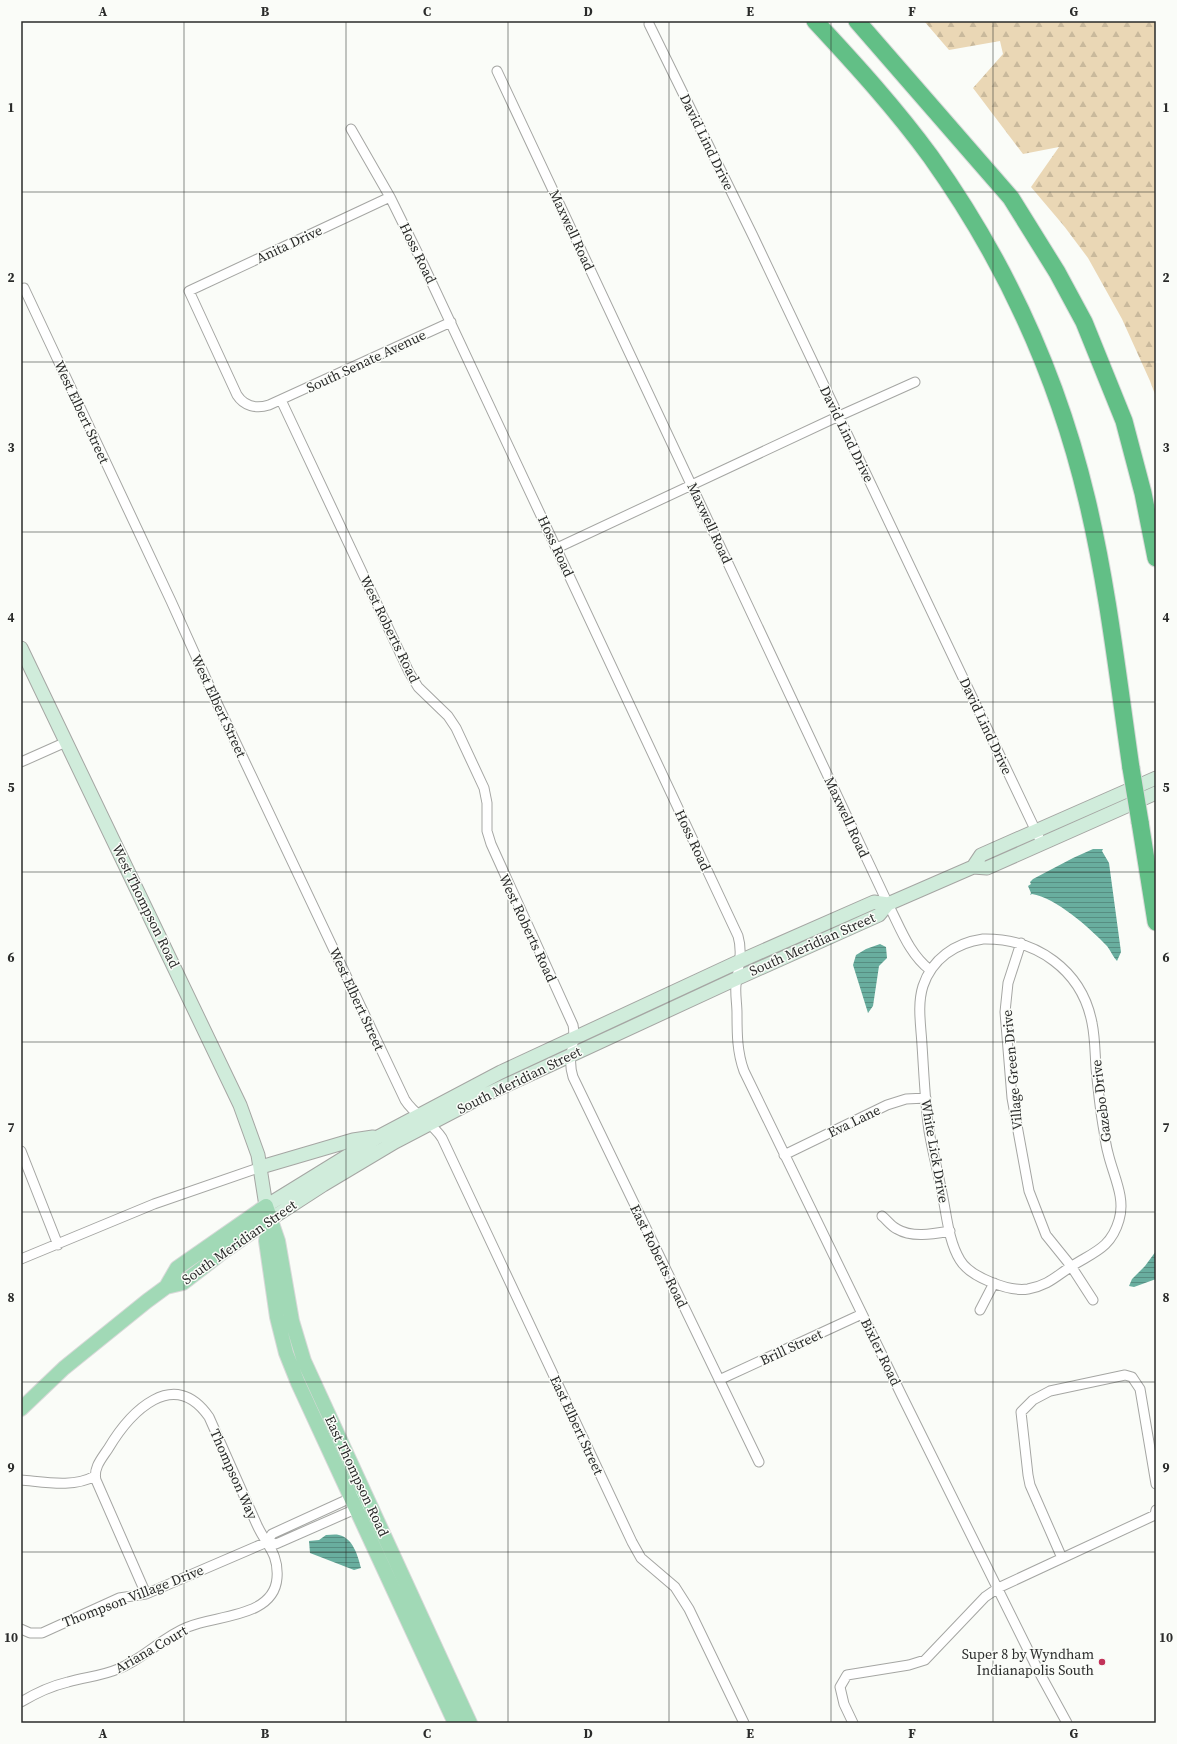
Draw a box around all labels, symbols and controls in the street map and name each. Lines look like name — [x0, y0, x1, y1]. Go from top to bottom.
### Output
text: A — [99, 3, 108, 20]
text: B — [261, 3, 270, 20]
text: C — [423, 3, 431, 20]
text: D — [583, 3, 593, 20]
text: E — [746, 3, 754, 20]
text: F — [908, 3, 916, 20]
text: G — [1070, 3, 1079, 20]
street label: David Lind Drive — [675, 90, 739, 194]
text: 1 — [7, 99, 15, 116]
text: 1 — [1162, 99, 1170, 116]
street label: Maxwell Road — [544, 186, 600, 274]
street label: Hoss Road — [395, 219, 441, 287]
street label: Anita Drive — [253, 220, 325, 268]
text: 2 — [7, 269, 15, 286]
text: 2 — [1162, 269, 1170, 286]
street label: South Senate Avenue — [303, 324, 429, 398]
street label: West Elbert Street — [49, 357, 115, 467]
street label: David Lind Drive — [815, 382, 879, 486]
text: 3 — [7, 439, 15, 456]
text: 3 — [1162, 439, 1170, 456]
street label: Maxwell Road — [682, 479, 738, 567]
street label: Hoss Road — [533, 512, 579, 580]
street label: West Roberts Road — [355, 572, 425, 686]
text: 4 — [7, 609, 15, 626]
text: 4 — [1162, 609, 1170, 626]
street label: West Elbert Street — [186, 651, 252, 761]
street label: David Lind Drive — [955, 674, 1017, 778]
street label: Maxwell Road — [819, 773, 875, 861]
text: 5 — [7, 779, 15, 796]
text: 5 — [1162, 779, 1170, 796]
street label: Hoss Road — [670, 806, 716, 874]
street label: West Thompson Road — [107, 841, 185, 971]
street label: West Roberts Road — [494, 871, 562, 985]
street label: South Meridian Street — [746, 907, 878, 981]
street label: West Elbert Street — [324, 944, 390, 1054]
text: 6 — [7, 949, 15, 966]
text: 6 — [1162, 949, 1170, 966]
street label: Village Green Drive — [997, 1009, 1027, 1131]
street label: South Meridian Street — [454, 1041, 585, 1119]
street label: Gazebo Drive — [1086, 1059, 1116, 1143]
street label: White Lick Drive — [916, 1098, 954, 1204]
street label: Eva Lane — [824, 1100, 884, 1142]
text: 7 — [7, 1119, 15, 1136]
text: 7 — [1162, 1119, 1170, 1136]
street label: South Meridian Street — [178, 1195, 301, 1289]
street label: East Roberts Road — [625, 1201, 693, 1311]
text: 8 — [7, 1289, 15, 1306]
text: 8 — [1162, 1289, 1170, 1306]
street label: Bixler Road — [856, 1315, 906, 1389]
street label: Brill Street — [757, 1324, 826, 1370]
street label: East Elbert Street — [545, 1372, 609, 1478]
street label: East Thompson Road — [320, 1412, 394, 1540]
street label: Thompson Way — [205, 1426, 263, 1523]
text: 9 — [7, 1459, 15, 1476]
text: 9 — [1162, 1459, 1170, 1476]
street label: Thompson Village Drive — [59, 1560, 207, 1632]
street label: Ariana Court — [111, 1620, 191, 1678]
text: 10 — [4, 1629, 18, 1646]
text: 10 — [1159, 1629, 1173, 1646]
place label: Super 8 by Wyndham Indianapolis South — [962, 1644, 1094, 1680]
marker: Super 8 by Wyndham Indianapolis South — [1097, 1657, 1107, 1667]
text: A — [99, 1725, 108, 1742]
text: B — [261, 1725, 270, 1742]
text: C — [423, 1725, 431, 1742]
text: D — [583, 1725, 593, 1742]
text: E — [746, 1725, 754, 1742]
text: F — [908, 1725, 916, 1742]
text: G — [1070, 1725, 1079, 1742]

